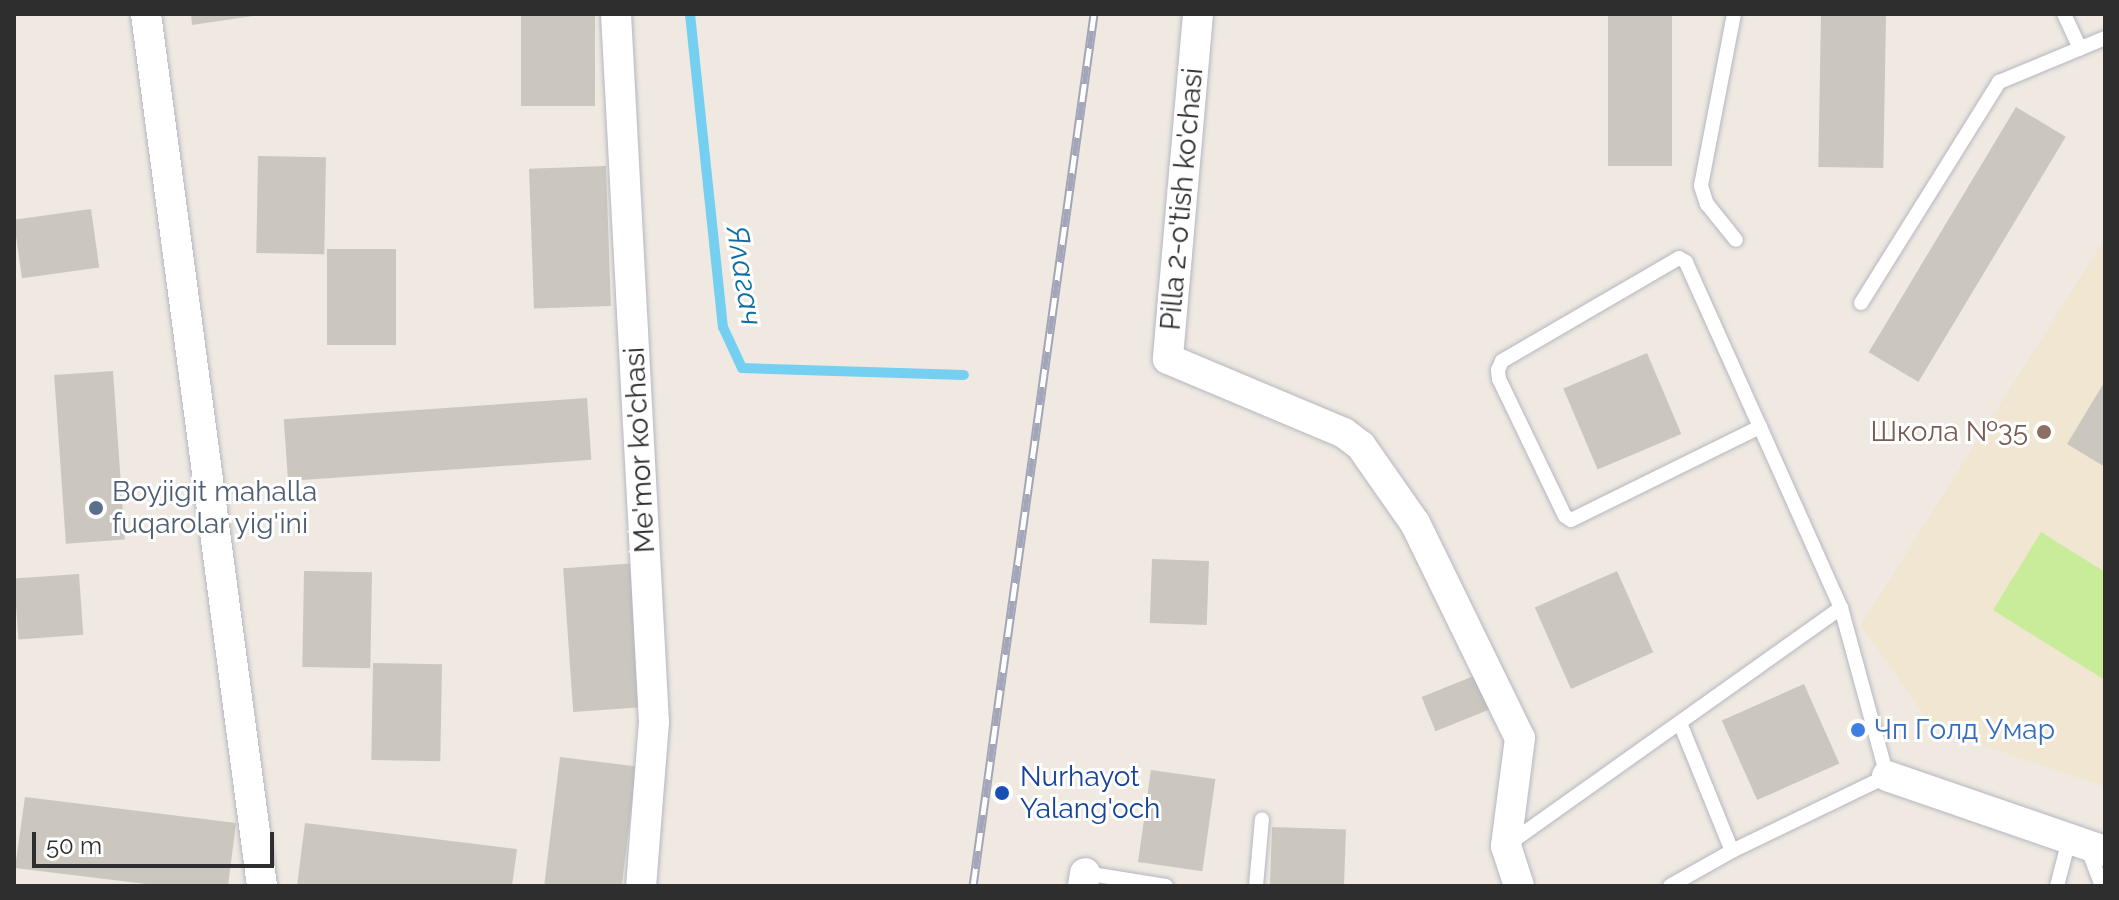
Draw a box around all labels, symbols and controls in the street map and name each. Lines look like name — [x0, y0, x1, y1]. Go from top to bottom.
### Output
street label: Pilla 2-o'tish ko'chasi — [1154, 66, 1210, 332]
water label: Ялагач — [718, 222, 770, 328]
street label: Me'mor ko'chasi — [618, 346, 662, 554]
place label: Школа №35 — [1870, 415, 2028, 449]
marker: Школа №35 — [2035, 423, 2053, 441]
place label: Boyjigit mahalla fuqarolar yig'ini — [112, 475, 317, 541]
marker: Boyjigit mahalla fuqarolar yig'ini — [87, 499, 105, 517]
place label: Чп Голд Умар — [1874, 713, 2055, 747]
marker: Чп Голд Умар — [1849, 721, 1867, 739]
place label: Nurhayot Yalang'och — [1020, 760, 1160, 826]
marker: Nurhayot Yalang'och — [991, 782, 1013, 804]
scale bar — [36, 816, 278, 866]
text: 50 m — [46, 831, 102, 860]

